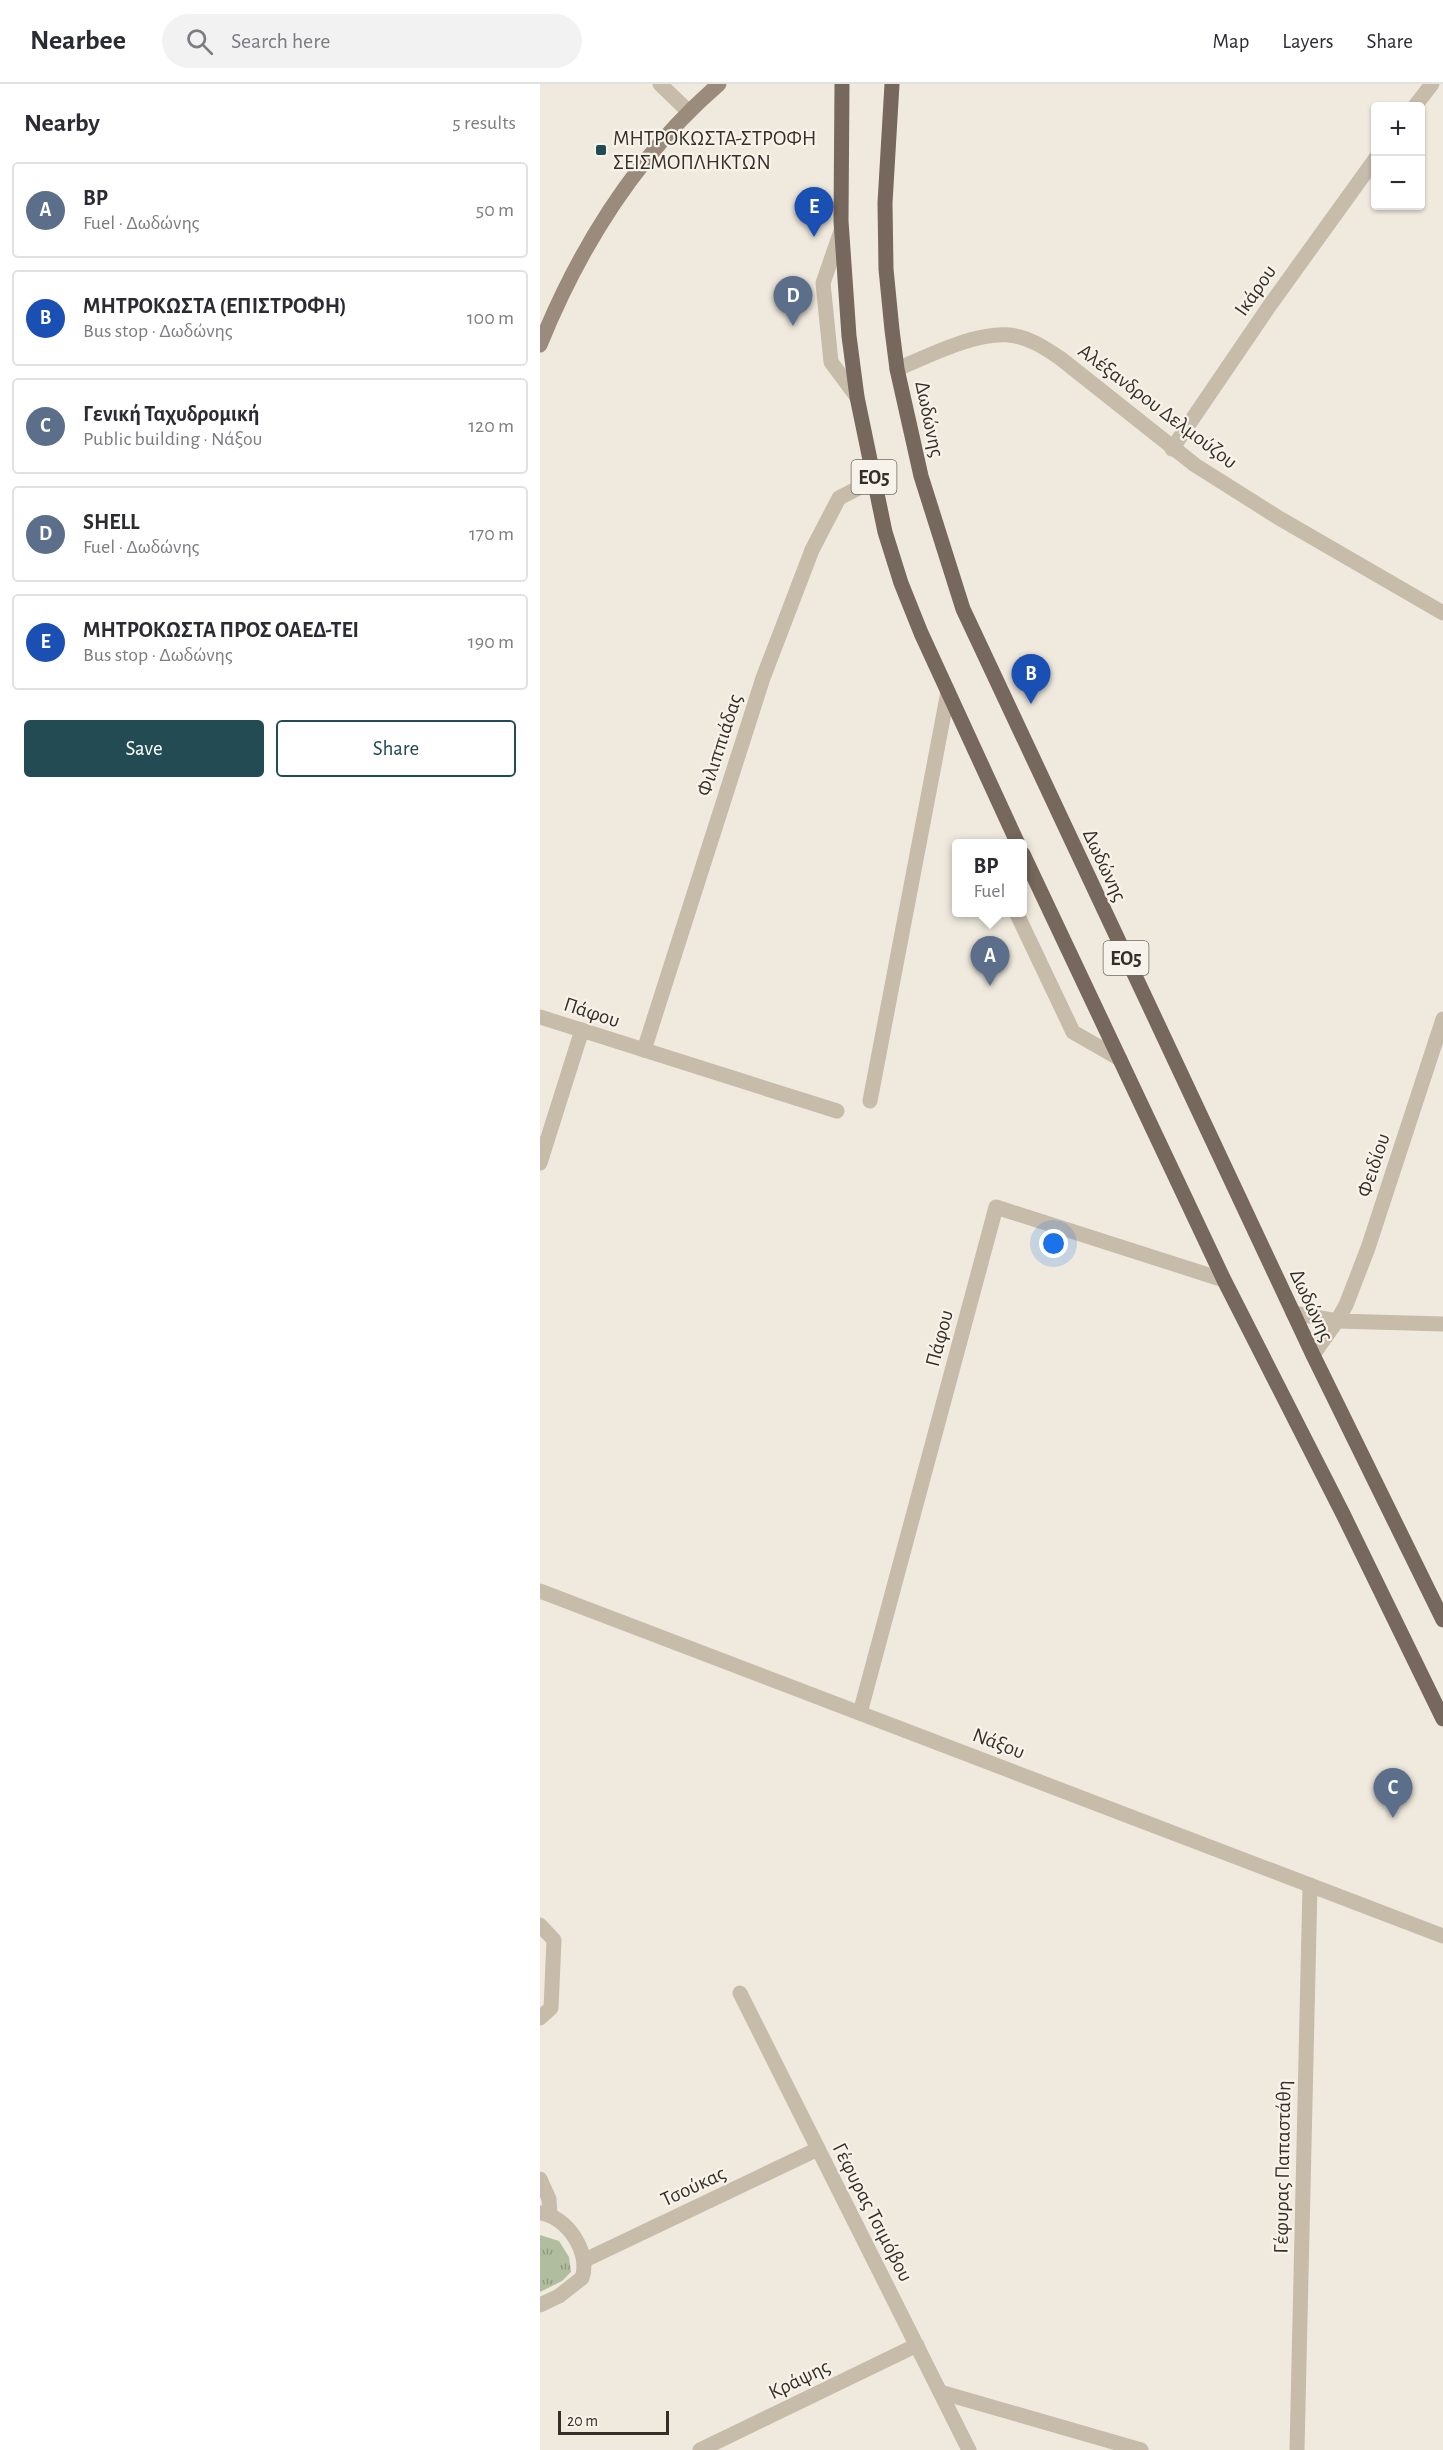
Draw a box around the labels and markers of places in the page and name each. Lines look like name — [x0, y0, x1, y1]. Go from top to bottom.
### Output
place label: ΜΗΤΡΟΚΩΣΤΑ-ΣΤΡΟΦΗ ΣΕΙΣΜΟΠΛΗΚΤΩΝ — [613, 128, 816, 173]
marker: ΜΗΤΡΟΚΩΣΤΑ-ΣΤΡΟΦΗ ΣΕΙΣΜΟΠΛΗΚΤΩΝ — [594, 143, 608, 157]
pin: E — [794, 188, 834, 237]
pin: D — [774, 276, 812, 326]
pin: B — [1012, 654, 1050, 704]
pin: A — [970, 936, 1010, 986]
pin: C — [1374, 1768, 1412, 1818]

